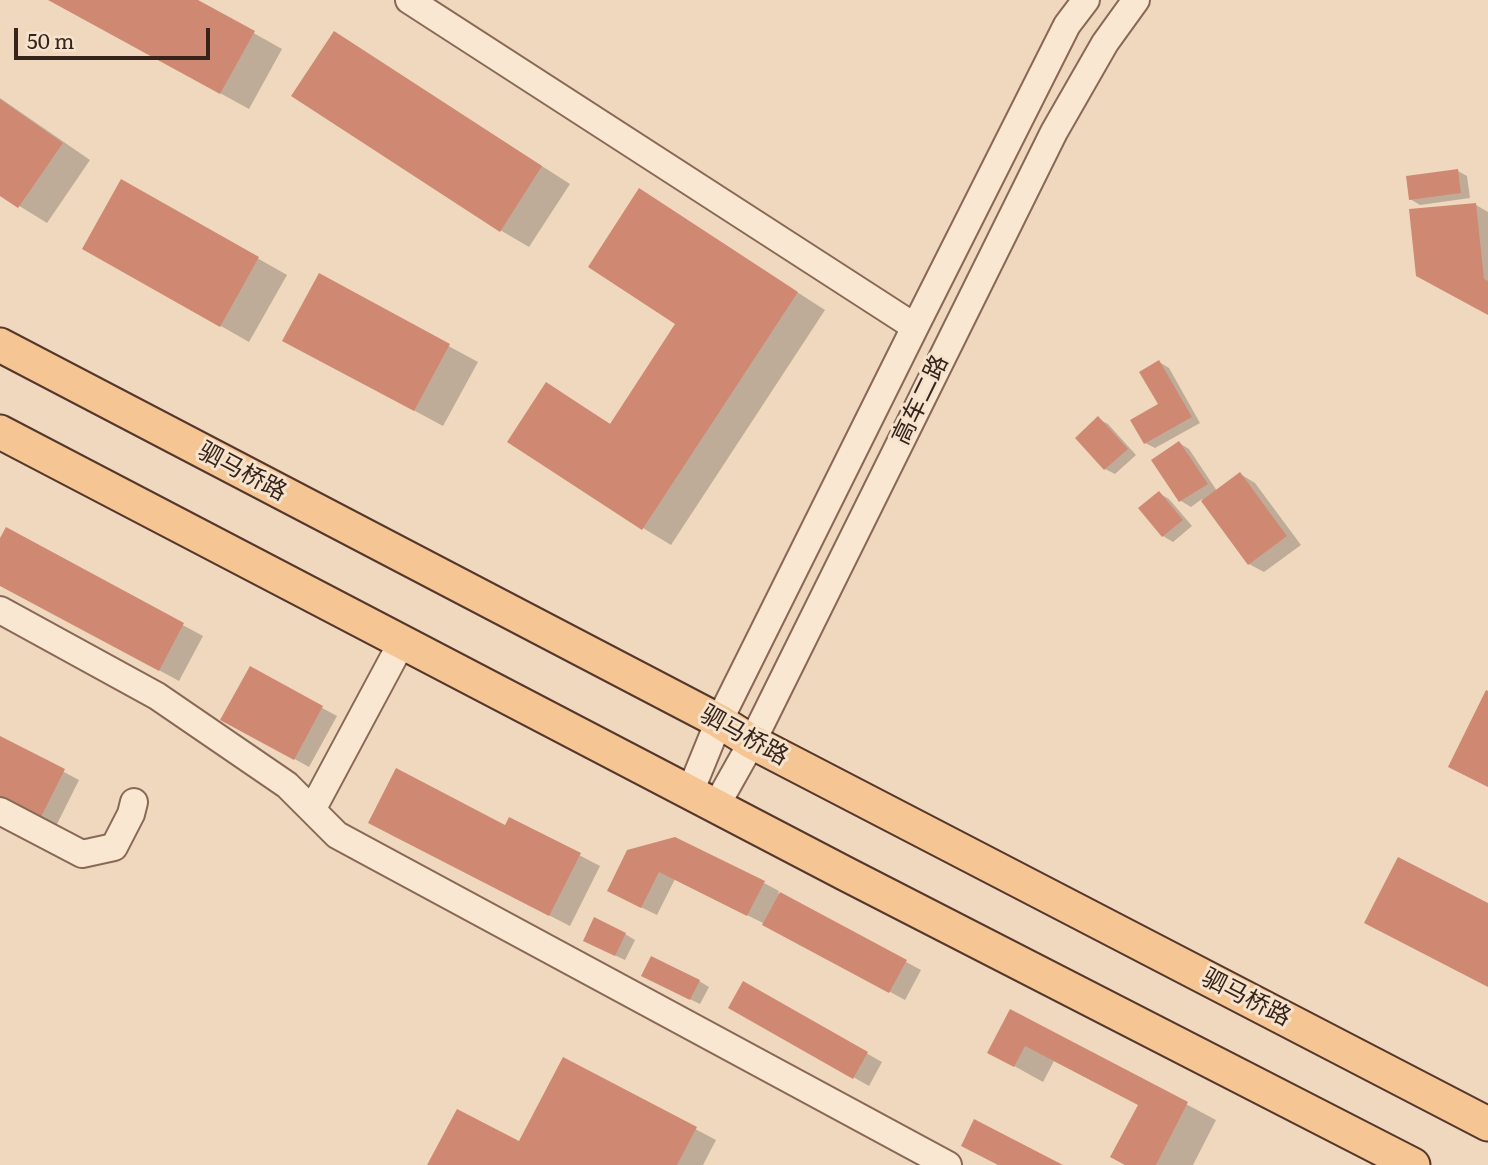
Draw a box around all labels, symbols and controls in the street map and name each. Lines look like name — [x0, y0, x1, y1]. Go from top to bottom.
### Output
scale bar — [18, 14, 214, 58]
text: 50 m — [27, 24, 74, 55]
street label: 高车二路 — [887, 351, 955, 449]
street label: 驷马桥路 — [193, 437, 291, 507]
street label: 驷马桥路 — [695, 700, 793, 772]
street label: 驷马桥路 — [1197, 963, 1295, 1033]

